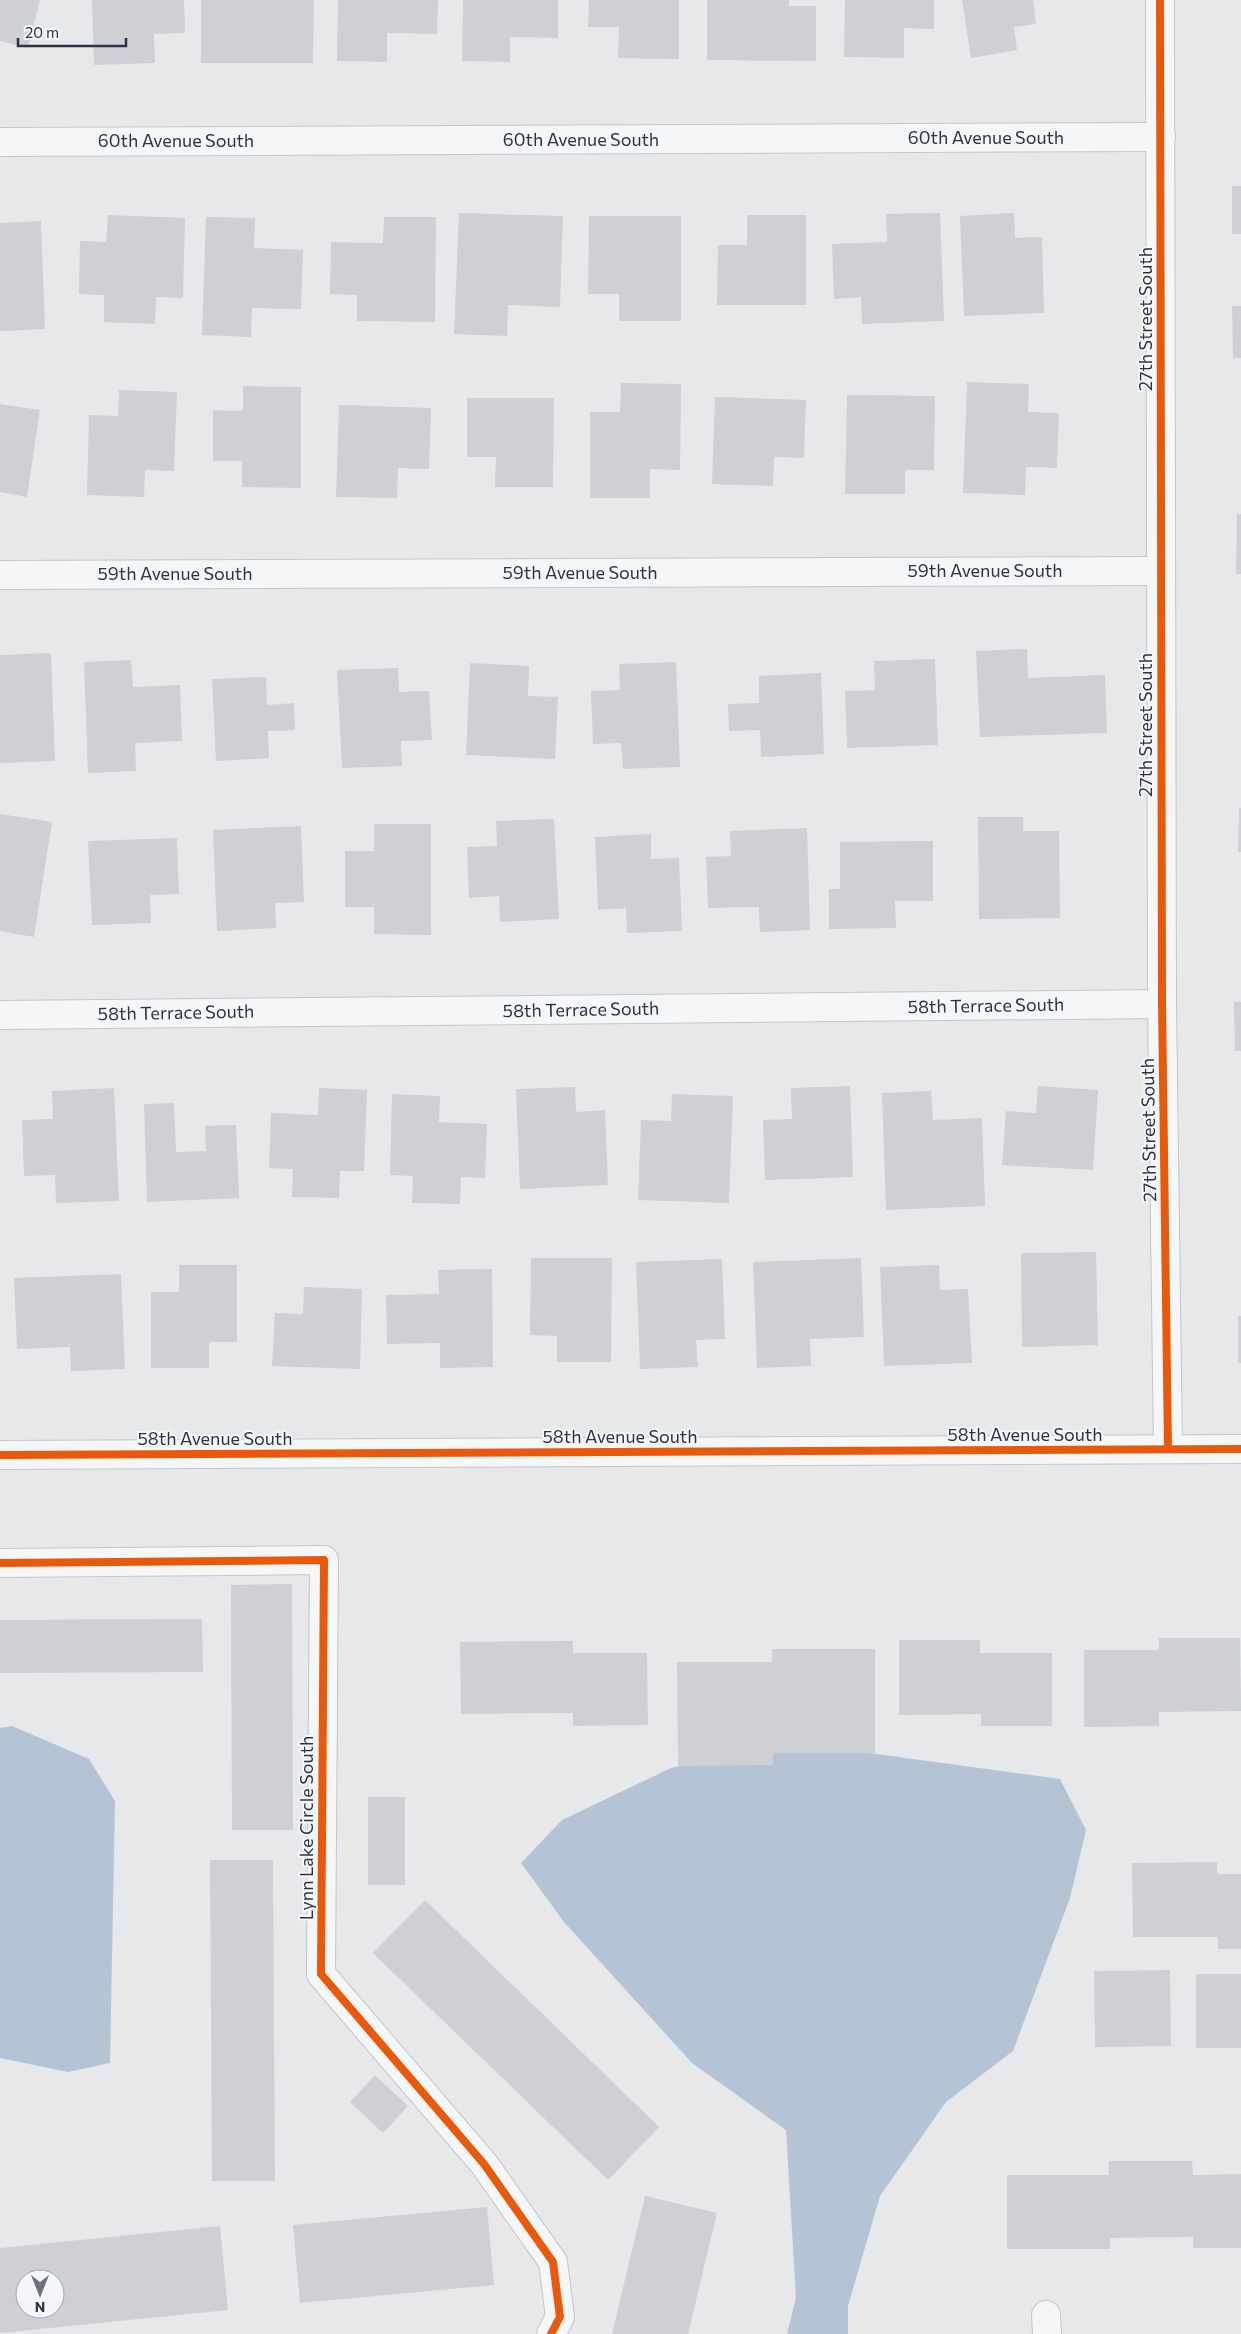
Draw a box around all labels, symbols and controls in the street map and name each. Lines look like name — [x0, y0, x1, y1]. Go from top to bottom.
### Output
scale bar — [18, 15, 125, 47]
text: 20 m — [25, 23, 59, 41]
street label: 60th Avenue South — [908, 126, 1064, 148]
street label: 60th Avenue South — [503, 128, 659, 150]
street label: 60th Avenue South — [98, 129, 254, 151]
street label: 27th Street South — [1134, 247, 1156, 391]
street label: 59th Avenue South — [908, 559, 1062, 581]
street label: 59th Avenue South — [503, 561, 657, 583]
street label: 59th Avenue South — [98, 562, 252, 584]
street label: 27th Street South — [1134, 653, 1156, 797]
street label: 58th Terrace South — [908, 993, 1064, 1017]
street label: 58th Terrace South — [503, 997, 659, 1021]
street label: 58th Terrace South — [98, 1000, 254, 1024]
street label: 27th Street South — [1136, 1058, 1160, 1202]
street label: 58th Avenue South — [948, 1423, 1102, 1445]
street label: 58th Avenue South — [543, 1425, 697, 1447]
street label: 58th Avenue South — [138, 1427, 292, 1449]
street label: Lynn Lake Circle South — [295, 1736, 317, 1920]
north arrow — [15, 2269, 65, 2319]
text: N — [35, 2299, 45, 2316]

